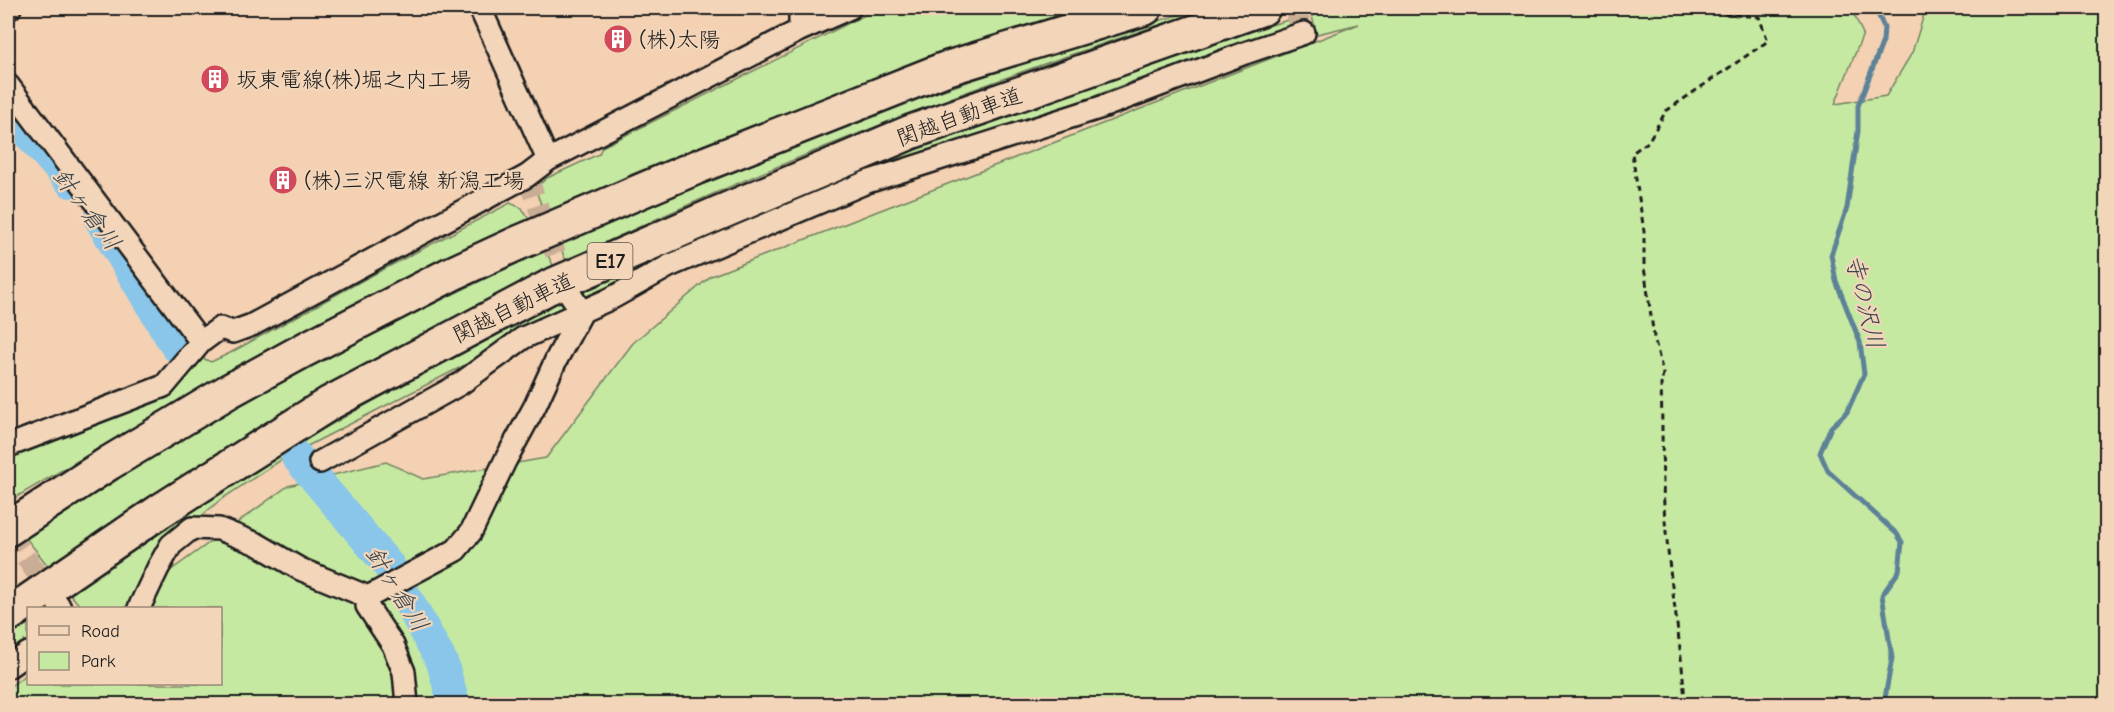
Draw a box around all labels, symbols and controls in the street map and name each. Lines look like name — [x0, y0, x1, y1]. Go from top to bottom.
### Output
building icon: (株)太陽 — [602, 23, 634, 55]
place label: (株)太陽 — [639, 27, 720, 53]
building icon: 坂東電線(株)堀之内工場 — [199, 63, 231, 95]
place label: 坂東電線(株)堀之内工場 — [236, 67, 471, 93]
street label: 関越自動車道 — [893, 82, 1026, 152]
water label: 針ヶ倉川 — [47, 162, 127, 256]
building icon: (株)三沢電線 新潟工場 — [267, 164, 299, 196]
place label: (株)三沢電線 新潟工場 — [304, 168, 525, 194]
road number: E17 — [588, 243, 632, 279]
water label: 寺の沢川 — [1840, 252, 1890, 352]
street label: 関越自動車道 — [448, 267, 578, 349]
water label: 針ヶ倉川 — [360, 541, 434, 637]
legend — [27, 607, 222, 685]
text: Road — [81, 621, 120, 642]
text: Park — [81, 651, 116, 672]

